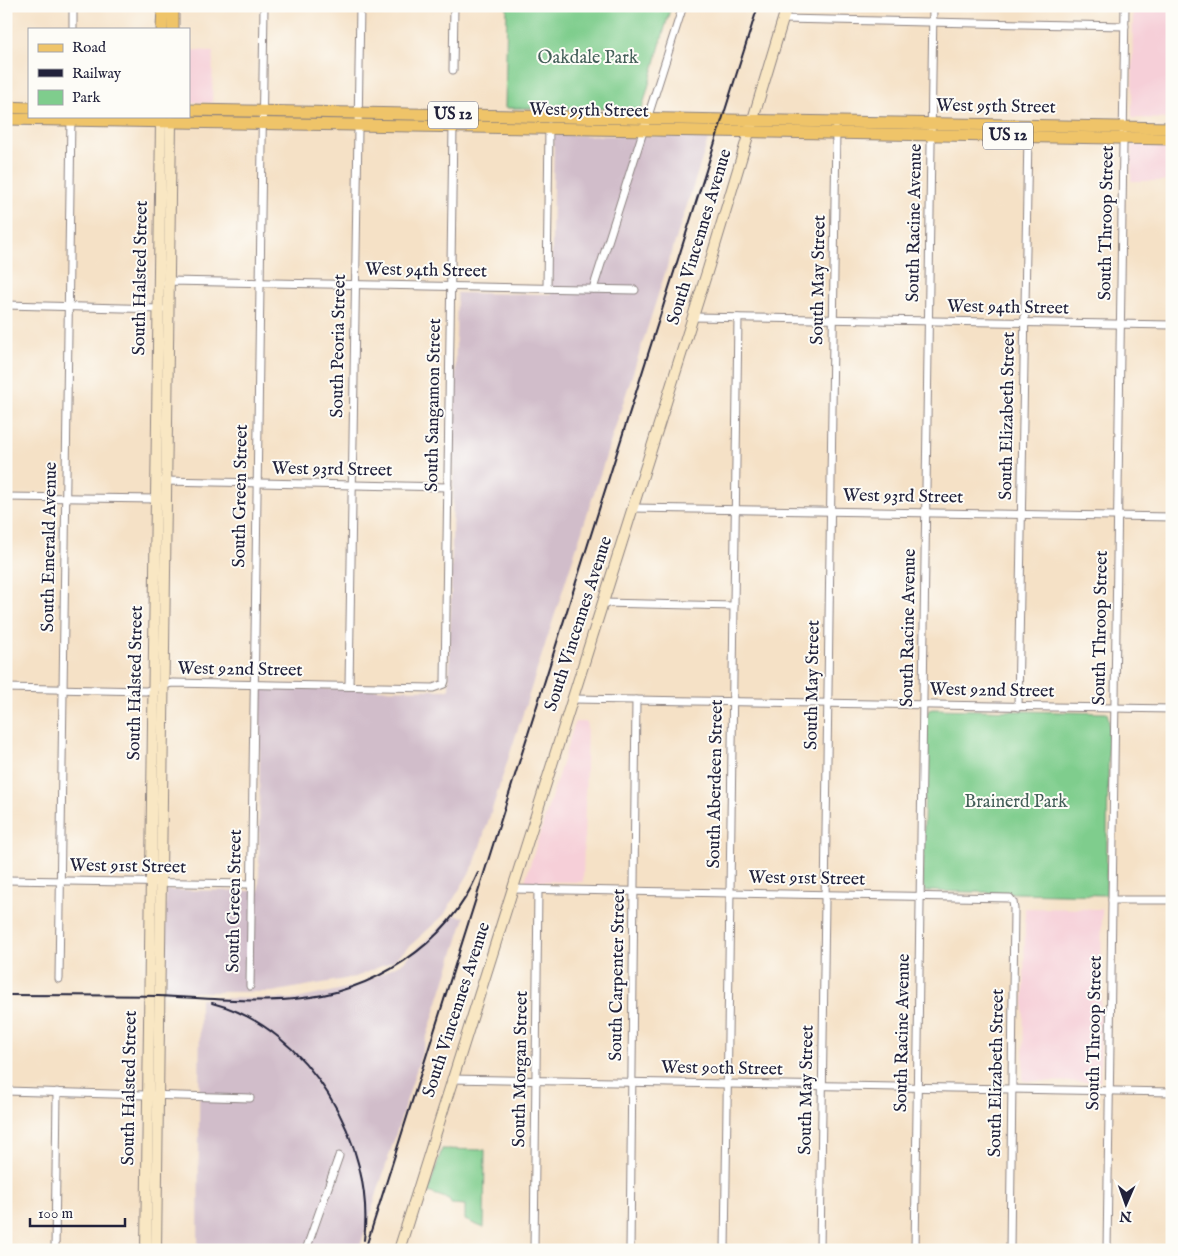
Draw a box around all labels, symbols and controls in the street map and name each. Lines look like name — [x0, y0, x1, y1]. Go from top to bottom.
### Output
legend — [28, 28, 190, 118]
text: Road — [72, 38, 107, 57]
park label: Oakdale Park — [538, 47, 639, 70]
text: Railway — [72, 64, 122, 83]
text: Park — [72, 88, 102, 107]
street label: West 95th Street — [936, 94, 1056, 120]
street label: West 95th Street — [529, 98, 649, 124]
road number: US 12 — [428, 102, 478, 128]
road number: US 12 — [983, 122, 1033, 150]
street label: South Racine Avenue — [902, 144, 928, 302]
street label: South Throop Street — [1094, 145, 1120, 301]
street label: South Vincennes Avenue — [662, 146, 738, 328]
street label: South Halsted Street — [128, 200, 154, 356]
street label: South May Street — [806, 215, 832, 345]
street label: West 94th Street — [365, 258, 487, 284]
street label: South Peoria Street — [326, 274, 352, 418]
street label: West 94th Street — [947, 295, 1069, 321]
street label: South Sangamon Street — [421, 318, 447, 492]
street label: South Elizabeth Street — [995, 332, 1021, 500]
street label: South Green Street — [228, 424, 254, 568]
street label: West 93rd Street — [272, 457, 392, 483]
street label: South Emerald Avenue — [37, 462, 63, 632]
street label: West 93rd Street — [843, 484, 963, 510]
street label: South Vincennes Avenue — [540, 534, 618, 714]
street label: South Racine Avenue — [896, 549, 922, 707]
street label: South Throop Street — [1088, 550, 1114, 706]
street label: South Halsted Street — [123, 605, 149, 761]
street label: South May Street — [800, 620, 826, 750]
street label: West 92nd Street — [177, 657, 303, 683]
street label: West 92nd Street — [929, 678, 1055, 704]
street label: South Aberdeen Street — [703, 699, 729, 869]
park label: Brainerd Park — [964, 791, 1068, 814]
street label: South Green Street — [222, 829, 248, 973]
street label: West 91st Street — [69, 854, 187, 880]
street label: West 91st Street — [748, 866, 866, 892]
street label: South Carpenter Street — [605, 889, 631, 1061]
street label: South Vincennes Avenue — [418, 920, 496, 1100]
street label: South Racine Avenue — [890, 954, 916, 1112]
street label: South Throop Street — [1082, 955, 1108, 1111]
street label: South Elizabeth Street — [984, 989, 1010, 1157]
street label: South Morgan Street — [508, 990, 534, 1148]
street label: South Halsted Street — [117, 1010, 143, 1166]
street label: South May Street — [794, 1025, 820, 1155]
street label: West 90th Street — [661, 1056, 783, 1082]
north arrow — [1100, 1178, 1150, 1228]
scale bar — [30, 1196, 125, 1228]
text: 100 m — [38, 1204, 74, 1223]
text: N — [1119, 1207, 1133, 1225]

